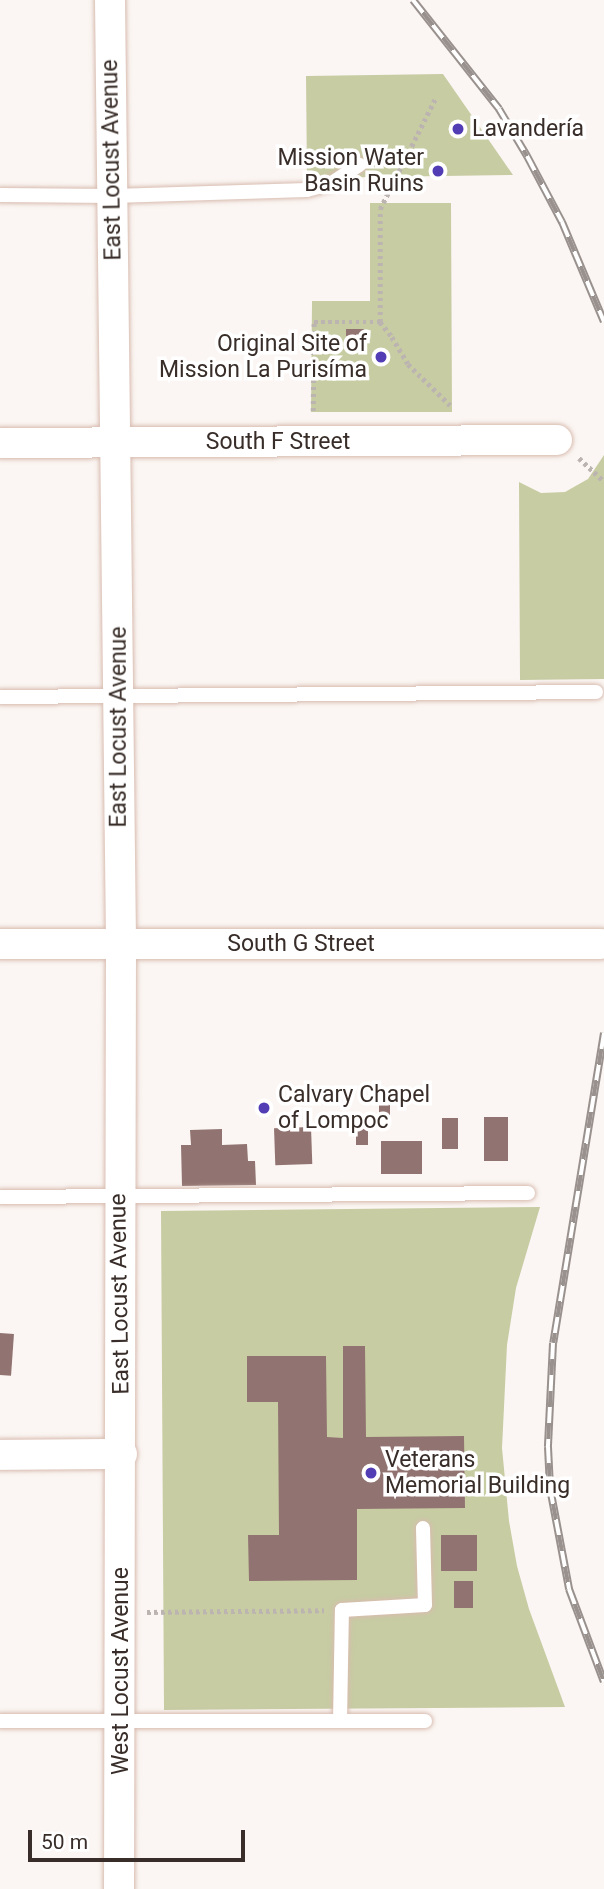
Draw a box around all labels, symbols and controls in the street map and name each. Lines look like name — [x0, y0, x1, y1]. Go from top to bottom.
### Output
street label: East Locust Avenue — [96, 59, 128, 261]
place label: Lavandería — [472, 115, 584, 143]
marker: Lavandería — [450, 121, 466, 137]
place label: Mission Water Basin Ruins — [277, 144, 424, 198]
marker: Mission Water Basin Ruins — [430, 163, 446, 179]
place label: Original Site of Mission La Purisíma — [159, 330, 367, 384]
marker: Original Site of Mission La Purisíma — [373, 349, 389, 365]
street label: South F Street — [206, 428, 350, 456]
street label: East Locust Avenue — [105, 626, 133, 828]
street label: South G Street — [227, 930, 375, 958]
place label: Calvary Chapel of Lompoc — [278, 1081, 430, 1135]
marker: Calvary Chapel of Lompoc — [256, 1100, 272, 1116]
street label: East Locust Avenue — [104, 1193, 136, 1395]
place label: Veterans Memorial Building — [385, 1446, 570, 1500]
marker: Veterans Memorial Building — [363, 1465, 379, 1481]
street label: West Locust Avenue — [107, 1567, 135, 1775]
scale bar — [32, 1815, 248, 1859]
text: 50 m — [41, 1830, 88, 1854]

